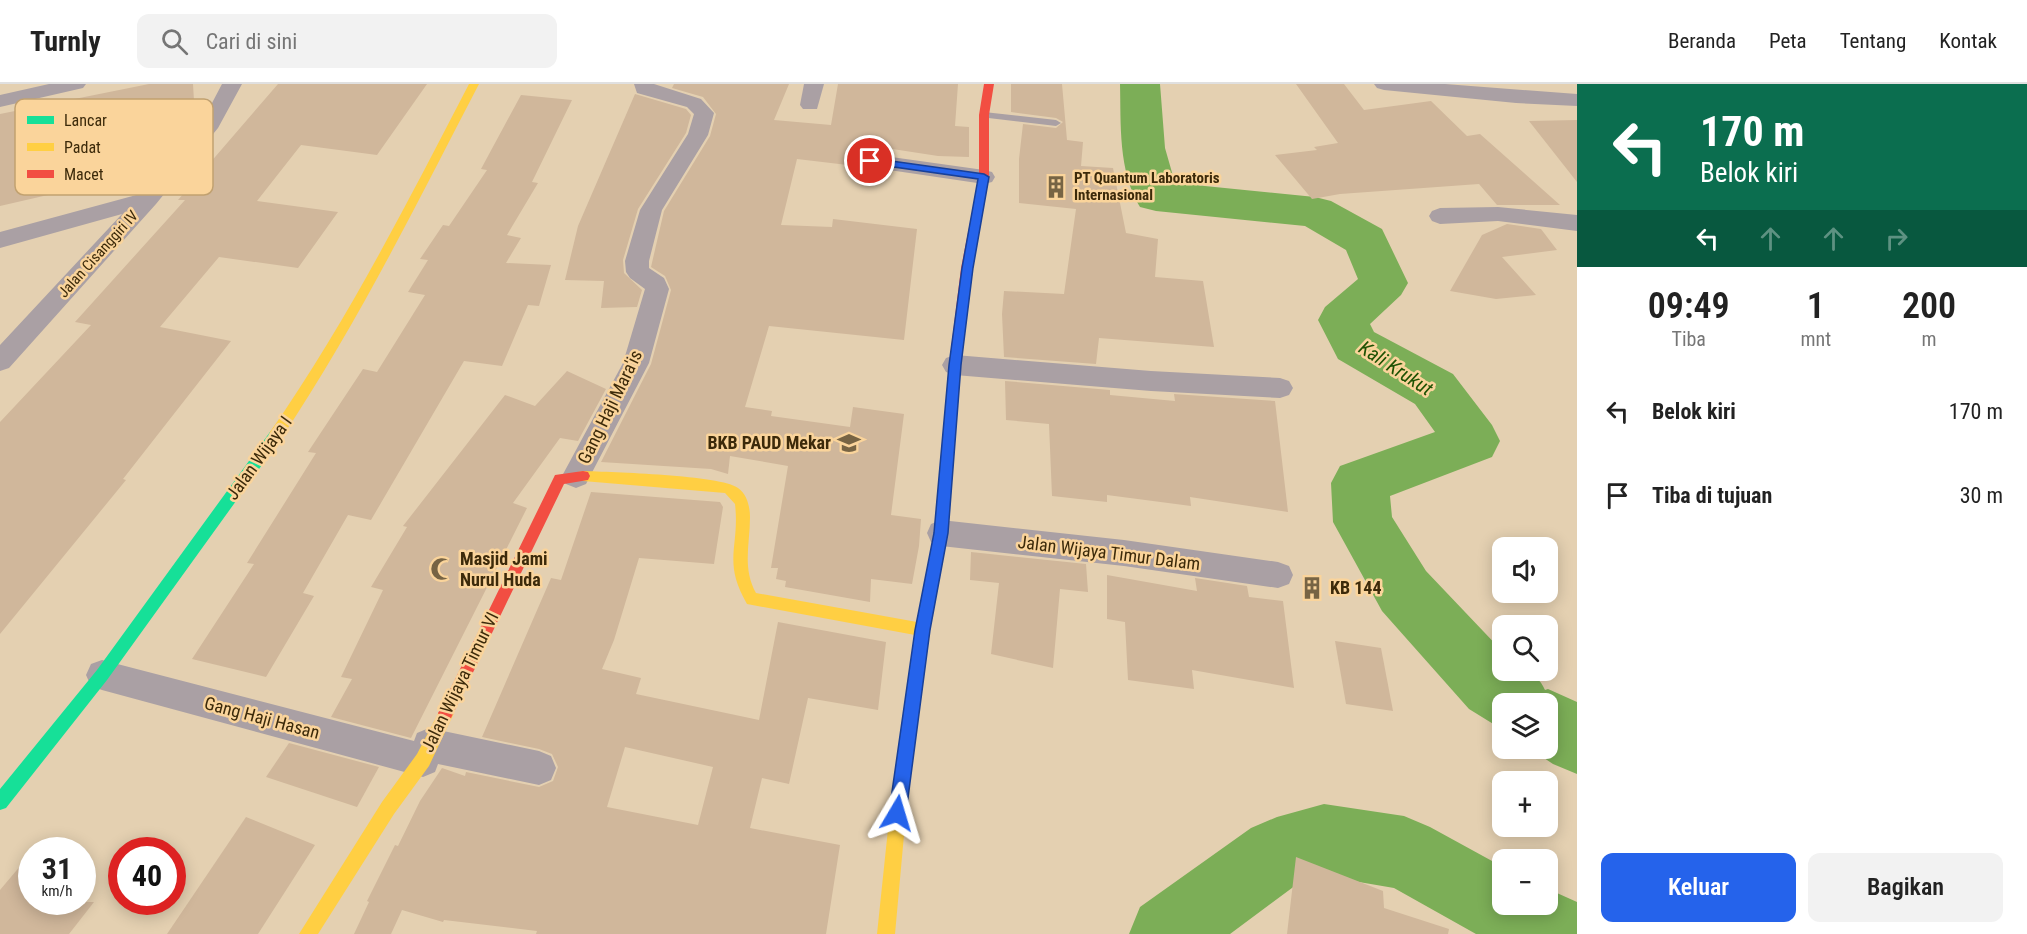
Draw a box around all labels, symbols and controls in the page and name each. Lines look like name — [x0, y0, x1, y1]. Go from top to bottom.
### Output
search box — [137, 14, 557, 68]
text: Turnly — [30, 25, 101, 58]
icon: search — [158, 25, 191, 58]
text: Cari di sini — [206, 29, 297, 54]
text: Beranda — [1668, 29, 1736, 53]
text: Peta — [1769, 29, 1807, 53]
text: Tentang — [1840, 29, 1906, 53]
text: Kontak — [1939, 29, 1997, 53]
legend — [15, 99, 213, 195]
text: 170 m — [1700, 107, 1805, 156]
icon: left — [1601, 108, 1679, 186]
text: Lancar — [64, 111, 107, 130]
pin — [844, 135, 895, 186]
text: Padat — [64, 138, 101, 157]
icon: arrive — [853, 144, 886, 177]
text: Belok kiri — [1700, 157, 1798, 189]
text: Macet — [64, 165, 104, 184]
place label: PT Quantum Laboratoris Internasional — [1074, 169, 1220, 204]
building icon: PT Quantum Laboratoris Internasional — [1043, 174, 1069, 200]
street label: Jalan Cisanggiri IV — [54, 206, 142, 301]
icon: left — [1691, 222, 1724, 255]
icon: ahead — [1754, 222, 1787, 255]
icon: ahead — [1817, 222, 1850, 255]
icon: right — [1880, 222, 1913, 255]
text: 09:49 — [1648, 285, 1730, 327]
text: 1 — [1807, 285, 1825, 327]
text: 200 — [1902, 285, 1956, 327]
text: Tiba — [1672, 327, 1706, 351]
text: mnt — [1800, 327, 1831, 351]
text: m — [1922, 327, 1937, 351]
water label: Kali Krukut — [1355, 335, 1438, 401]
street label: Gang Haji Mara'is — [573, 346, 646, 467]
icon: left — [1601, 395, 1634, 428]
text: Belok kiri — [1652, 399, 1736, 424]
text: 170 m — [1949, 399, 2003, 424]
street label: Jalan Wijaya I — [221, 412, 296, 503]
school or university icon: BKB PAUD Mekar — [836, 430, 862, 456]
place label: BKB PAUD Mekar — [708, 432, 831, 453]
icon: arrive — [1601, 479, 1634, 512]
text: Tiba di tujuan — [1652, 483, 1772, 508]
text: 30 m — [1960, 483, 2003, 508]
street label: Jalan Wijaya Timur Dalam — [1017, 531, 1201, 574]
map controls — [1492, 537, 1558, 915]
button: sound — [1492, 537, 1558, 603]
place label: Masjid Jami Nurul Huda — [460, 548, 548, 590]
mosque icon: Masjid Jami Nurul Huda — [429, 556, 455, 582]
building icon: KB 144 — [1299, 575, 1325, 601]
place label: KB 144 — [1330, 577, 1382, 598]
street label: Jalan Wijaya Timur VI — [417, 608, 503, 755]
button: search — [1492, 615, 1558, 681]
street label: Gang Haji Hasan — [202, 692, 322, 743]
button: layers — [1492, 693, 1558, 759]
button: + — [1492, 771, 1558, 837]
position arrow — [865, 781, 929, 845]
speed limit sign: 40 — [108, 837, 186, 915]
button: − — [1492, 849, 1558, 915]
text: 31 — [42, 851, 72, 886]
button: Keluar — [1601, 853, 1796, 922]
button: Bagikan — [1808, 853, 2003, 922]
text: km/h — [42, 882, 72, 900]

